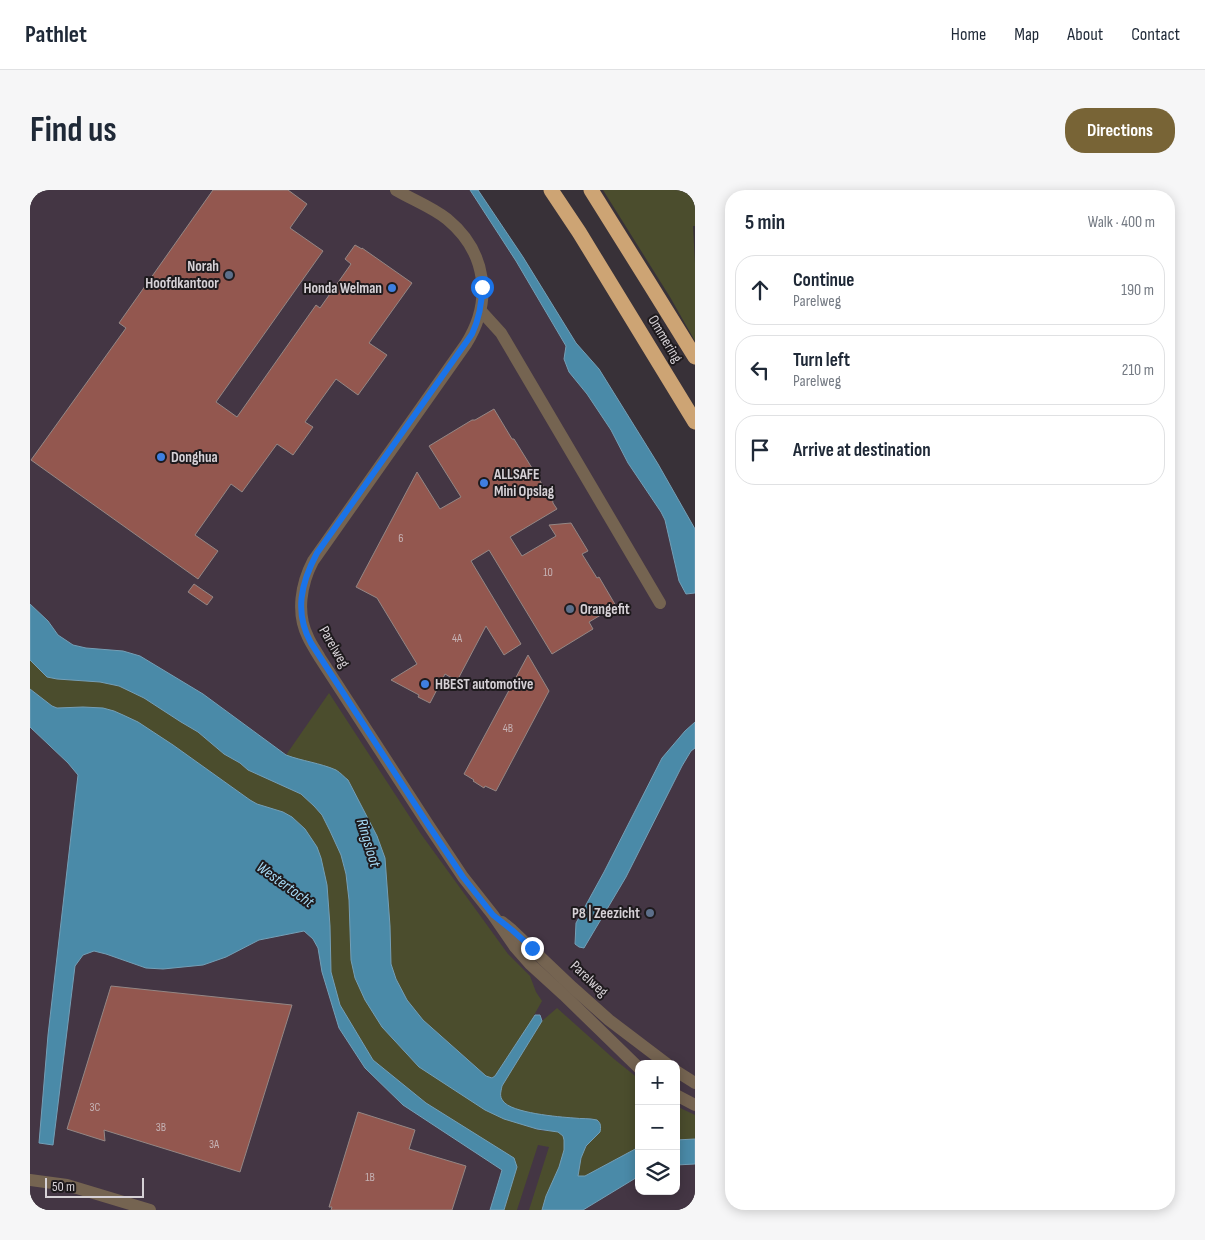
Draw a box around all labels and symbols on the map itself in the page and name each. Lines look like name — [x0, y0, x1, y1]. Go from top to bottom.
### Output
place label: Norah Hoofdkantoor — [145, 257, 219, 293]
marker: Norah Hoofdkantoor — [223, 269, 235, 281]
route start — [471, 276, 494, 299]
place label: Honda Welman — [303, 279, 382, 298]
marker: Honda Welman — [386, 282, 398, 294]
street label: Ommering — [643, 312, 687, 366]
place label: Donghua — [171, 448, 218, 467]
marker: Donghua — [155, 451, 167, 463]
place label: ALLSAFE Mini Opslag — [493, 465, 555, 501]
marker: ALLSAFE Mini Opslag — [478, 477, 490, 489]
house number: 6 — [398, 531, 404, 546]
house number: 10 — [543, 565, 553, 580]
place label: Orangefit — [580, 600, 630, 619]
marker: Orangefit — [564, 603, 576, 615]
street label: Parelweg — [314, 623, 354, 671]
house number: 4A — [452, 631, 463, 646]
place label: HBEST automotive — [435, 675, 533, 694]
marker: HBEST automotive — [419, 678, 431, 690]
house number: 4B — [503, 721, 513, 736]
water label: Ringsloot — [352, 816, 385, 871]
water label: Westertocht — [253, 858, 318, 913]
place label: P8 | Zeezicht — [572, 904, 640, 923]
marker: P8 | Zeezicht — [644, 907, 656, 919]
route end — [521, 937, 544, 960]
street label: Parelweg — [566, 957, 612, 1001]
house number: 3C — [90, 1100, 101, 1115]
house number: 3B — [156, 1120, 166, 1135]
house number: 3A — [209, 1137, 220, 1152]
house number: 1B — [365, 1170, 375, 1185]
scale bar — [45, 1175, 144, 1198]

